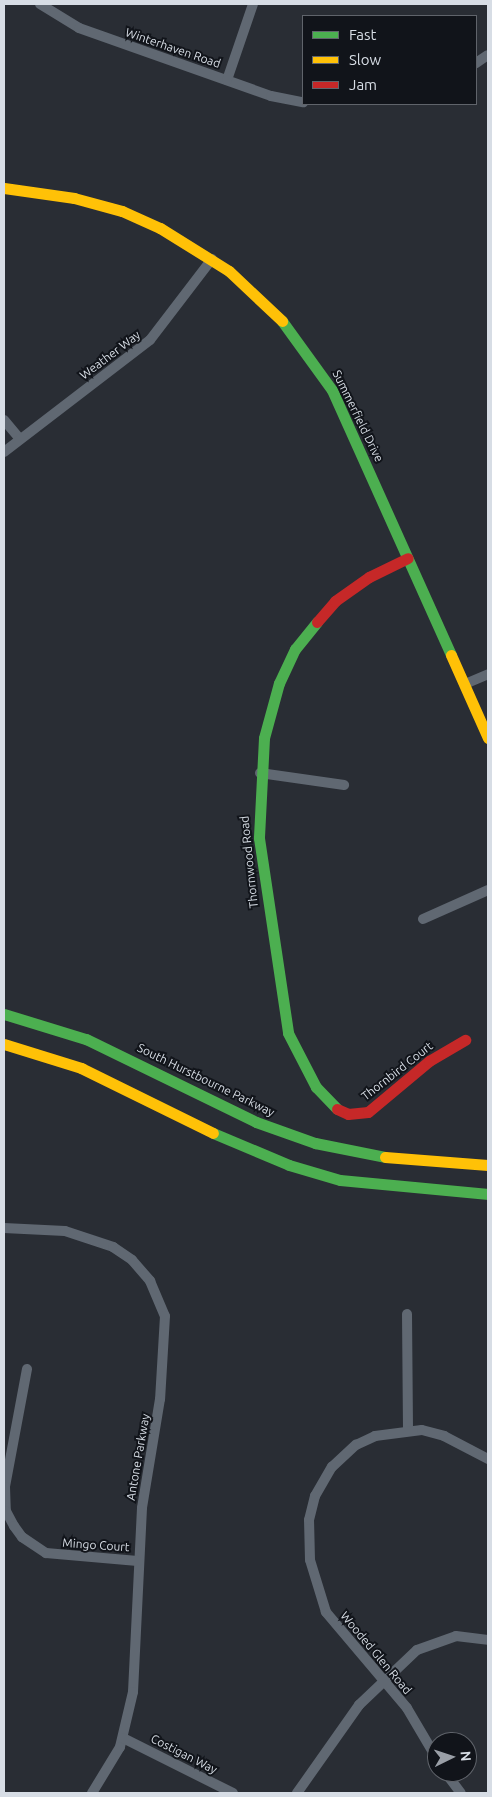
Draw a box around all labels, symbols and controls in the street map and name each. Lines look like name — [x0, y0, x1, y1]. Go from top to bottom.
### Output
legend — [302, 15, 477, 105]
street label: Winterhaven Road — [124, 25, 222, 71]
text: Fast — [349, 26, 376, 43]
text: Slow — [349, 51, 381, 68]
text: Jam — [349, 76, 377, 93]
street label: Weather Way — [77, 328, 143, 382]
street label: Summerfield Drive — [330, 368, 386, 464]
street label: Thornwood Road — [237, 815, 261, 909]
street label: Thornbird Court — [358, 1039, 436, 1103]
street label: South Hurstbourne Parkway — [135, 1040, 277, 1120]
street label: Antone Parkway — [123, 1413, 153, 1501]
street label: Mingo Court — [62, 1535, 130, 1555]
street label: Wooded Glen Road — [337, 1609, 415, 1697]
street label: Costigan Way — [148, 1731, 220, 1777]
north arrow — [427, 1732, 477, 1782]
text: N — [458, 1750, 474, 1762]

